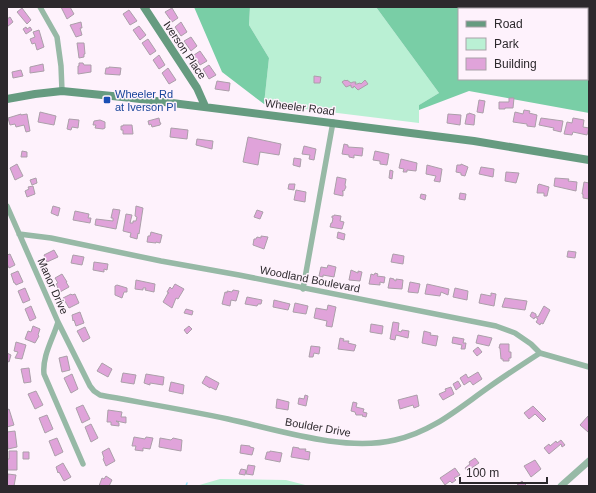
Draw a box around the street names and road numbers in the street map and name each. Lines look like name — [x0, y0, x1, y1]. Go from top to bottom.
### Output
street label: Iverson Place — [161, 19, 209, 81]
street label: Wheeler Road — [264, 97, 336, 117]
street label: Manor Drive — [35, 256, 71, 316]
street label: Woodland Boulevard — [259, 263, 361, 295]
street label: Boulder Drive — [284, 415, 352, 439]

